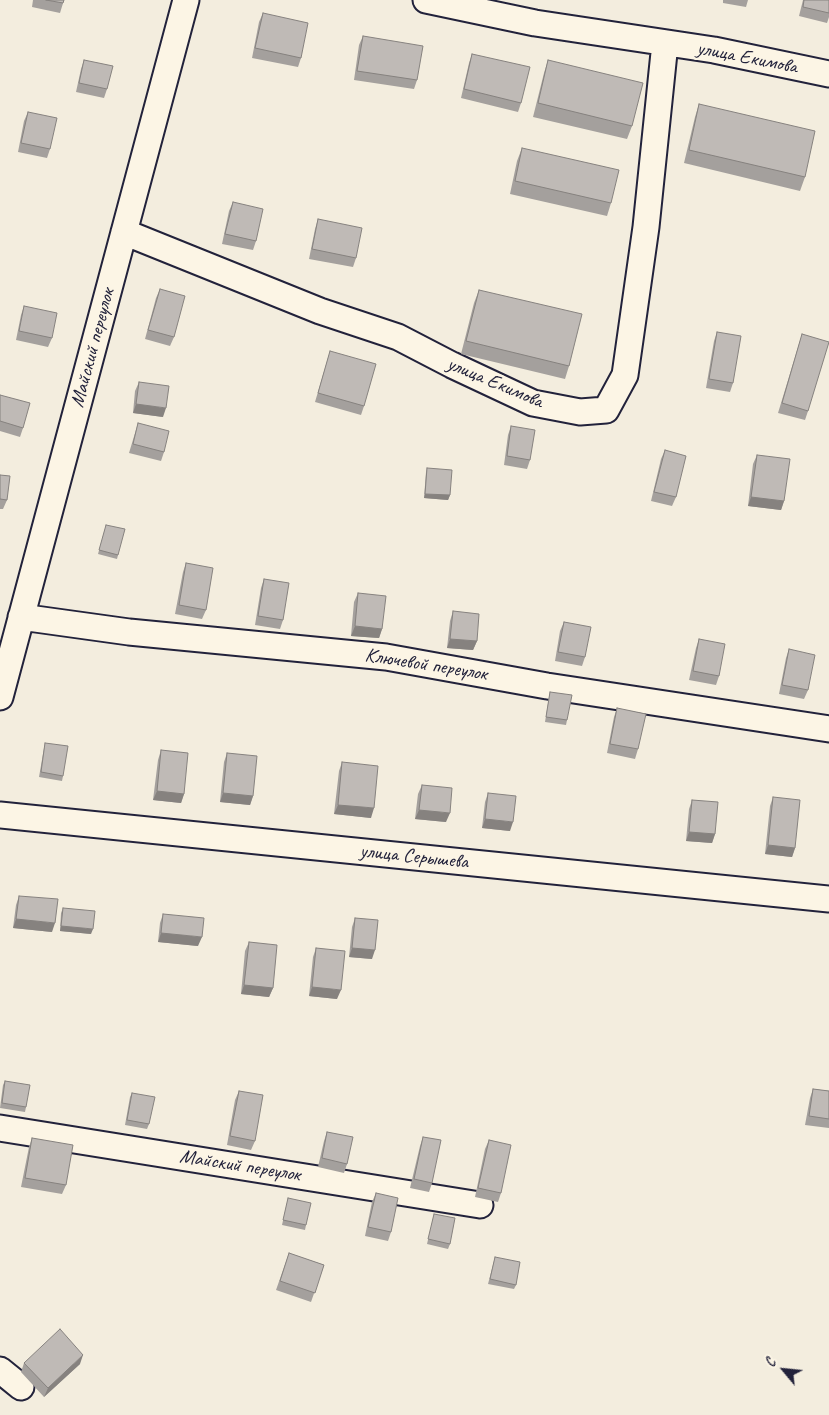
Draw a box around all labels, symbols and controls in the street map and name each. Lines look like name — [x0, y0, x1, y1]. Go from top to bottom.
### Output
street label: улица Екимова — [695, 36, 799, 80]
street label: Майский переулок — [66, 286, 120, 410]
street label: улица Екимова — [443, 352, 547, 414]
street label: Ключевой переулок — [363, 644, 489, 686]
street label: улица Серышева — [359, 839, 469, 875]
street label: Майский переулок — [178, 1145, 302, 1187]
north arrow — [759, 1345, 809, 1395]
text: С — [761, 1356, 779, 1370]

